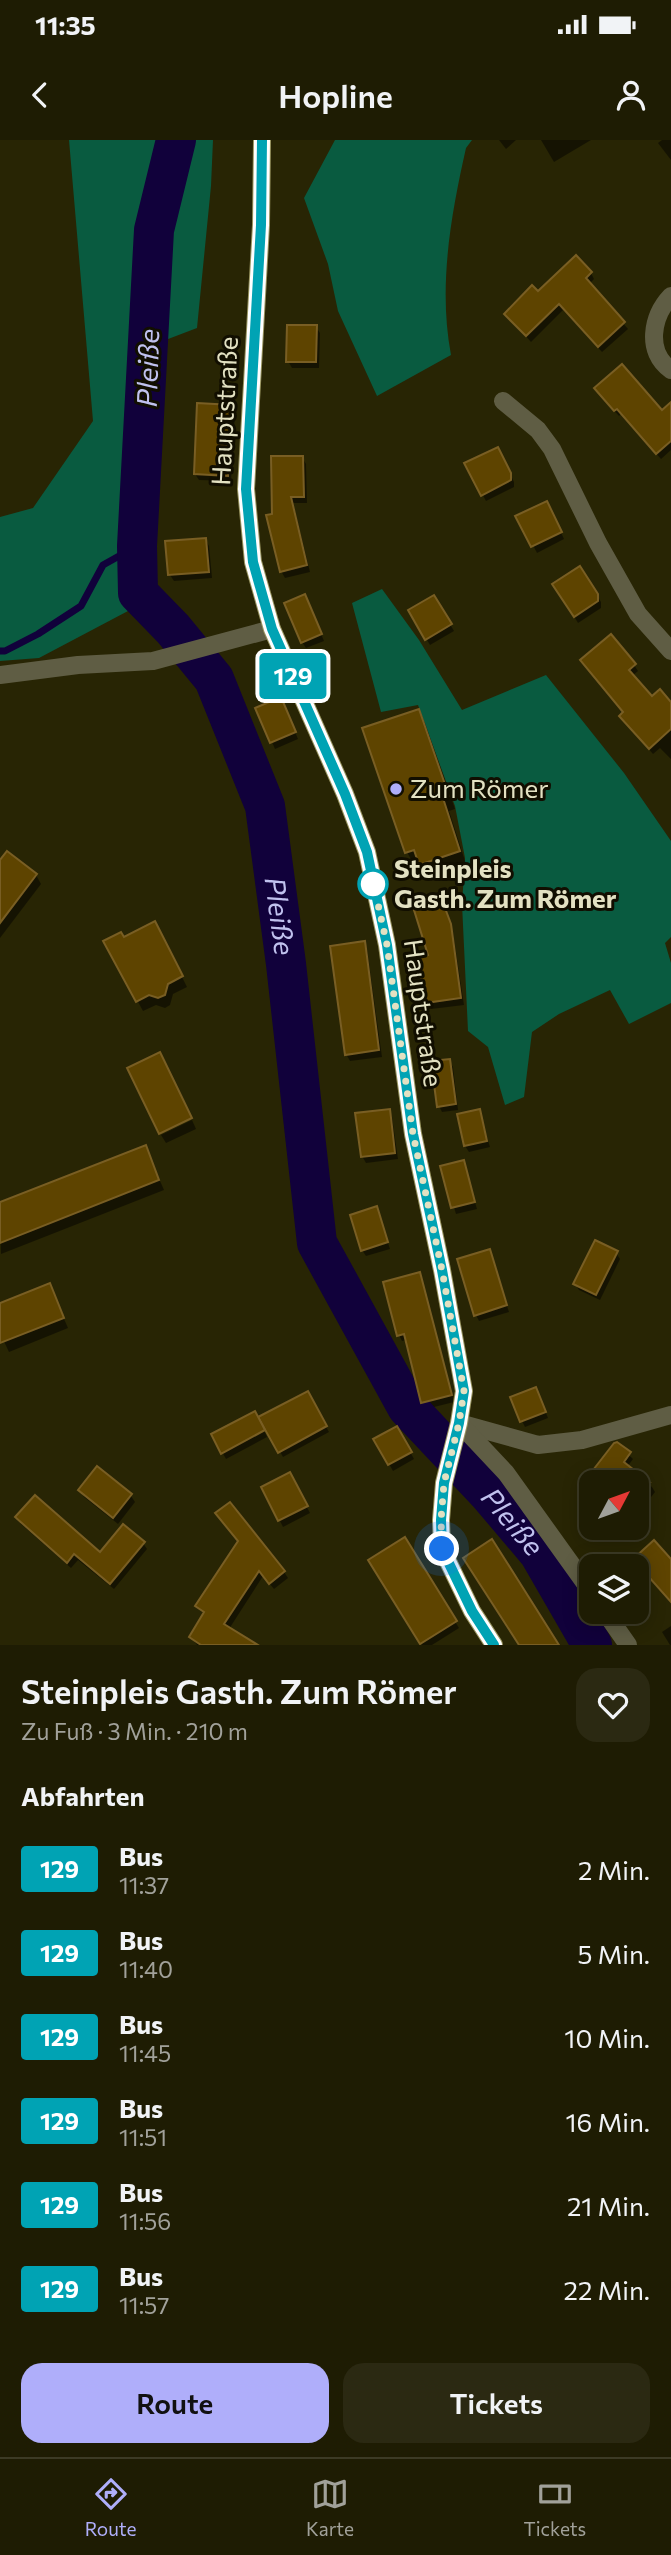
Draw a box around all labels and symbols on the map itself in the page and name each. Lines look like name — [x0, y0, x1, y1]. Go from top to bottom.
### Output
water label: Pleiße — [129, 328, 165, 408]
street label: Hauptstraße — [204, 336, 243, 486]
line badge: 129 — [253, 653, 333, 699]
place label: Zum Römer — [410, 772, 549, 803]
marker: Zum Römer — [388, 781, 404, 797]
place label: Steinpleis Gasth. Zum Römer — [394, 852, 617, 913]
marker: Steinpleis Gasth. Zum Römer — [358, 869, 388, 899]
water label: Pleiße — [259, 875, 303, 957]
street label: Hauptstraße — [399, 937, 450, 1089]
north arrow — [579, 1470, 649, 1540]
water label: Pleiße — [475, 1480, 552, 1562]
your location — [424, 1531, 459, 1566]

